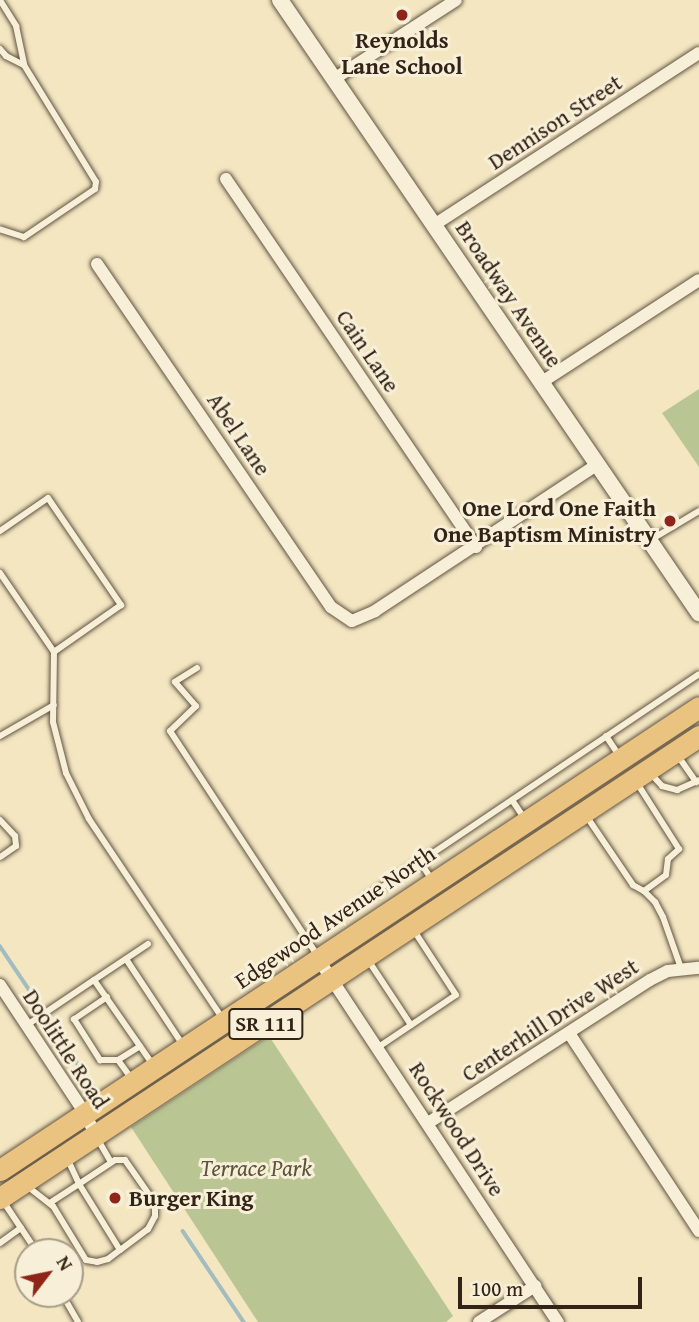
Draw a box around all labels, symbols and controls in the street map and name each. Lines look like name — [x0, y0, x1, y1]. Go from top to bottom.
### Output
marker: Reynolds Lane School — [394, 7, 410, 23]
place label: Reynolds Lane School — [341, 26, 463, 80]
street label: Dennison Street — [483, 68, 627, 176]
street label: Broadway Avenue — [450, 215, 568, 373]
street label: Cain Lane — [330, 304, 406, 398]
street label: Abel Lane — [201, 387, 277, 481]
place label: One Lord One Faith One Baptism Ministry — [433, 494, 656, 548]
marker: One Lord One Faith One Baptism Ministry — [662, 513, 678, 529]
street label: Edgewood Avenue North — [229, 840, 441, 994]
street label: Centerhill Drive West — [456, 953, 644, 1087]
street label: Doolittle Road — [17, 984, 115, 1114]
road number: SR 111 — [228, 1006, 304, 1042]
street label: Rockwood Drive — [403, 1057, 511, 1201]
park label: Terrace Park — [200, 1154, 312, 1182]
place label: Burger King — [129, 1184, 253, 1212]
marker: Burger King — [107, 1190, 123, 1206]
north arrow — [14, 1238, 84, 1308]
text: N — [50, 1250, 80, 1276]
scale bar — [461, 1262, 645, 1306]
text: 100 m — [471, 1273, 523, 1304]

